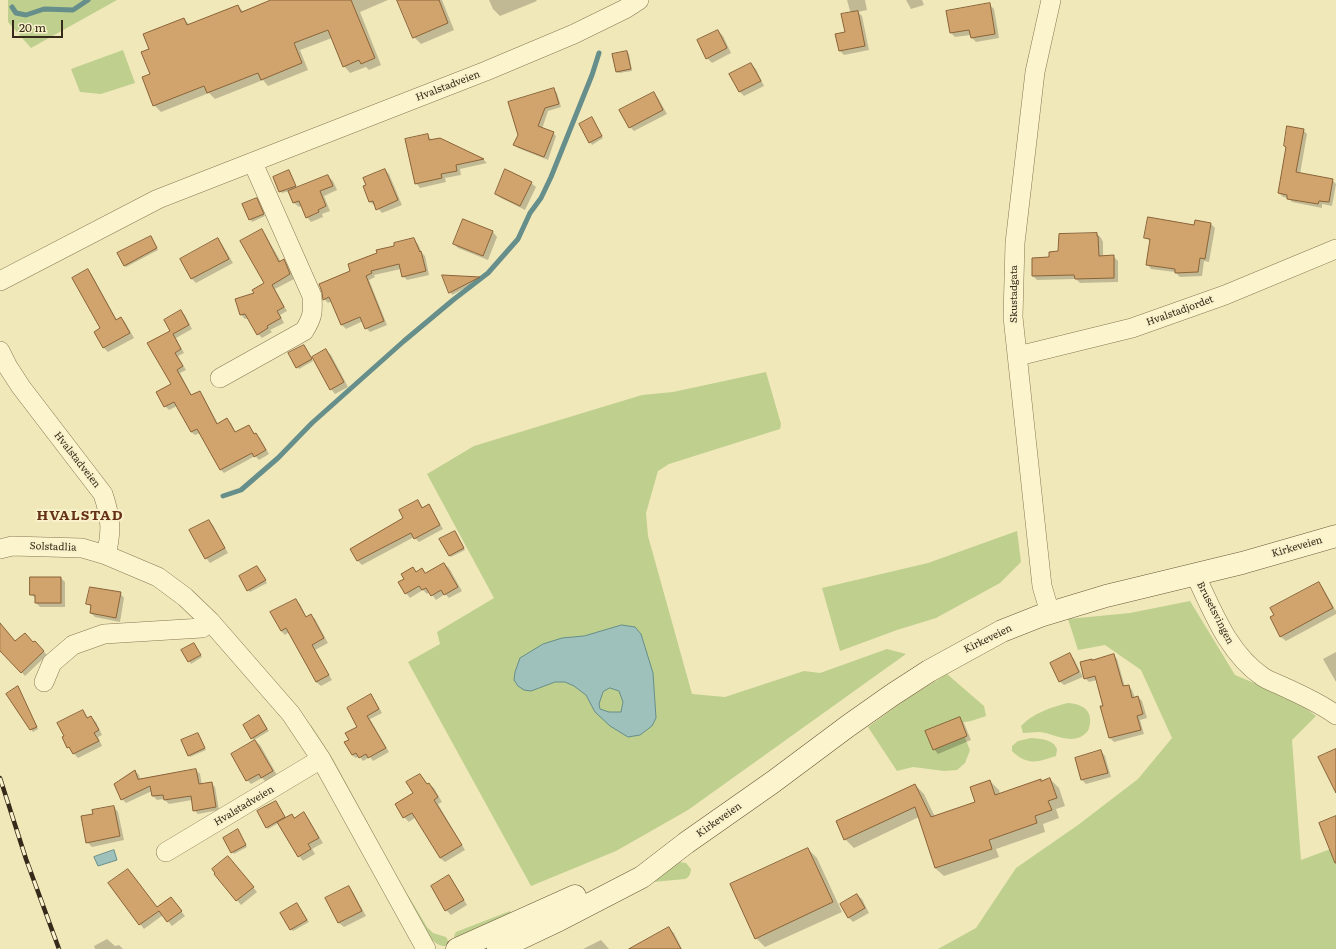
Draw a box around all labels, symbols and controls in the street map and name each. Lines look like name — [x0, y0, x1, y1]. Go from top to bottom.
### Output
scale bar — [14, 12, 65, 38]
text: 20 m — [19, 18, 46, 36]
street label: Hvalstadveien — [414, 68, 482, 104]
street label: Skustadgata — [1008, 265, 1020, 323]
street label: Hvalstadjordet — [1145, 293, 1215, 329]
street label: Hvalstadveien — [51, 430, 103, 490]
district label: HVALSTAD — [36, 508, 124, 524]
street label: Kirkeveien — [1270, 534, 1324, 560]
street label: Solstadlia — [29, 540, 77, 554]
street label: Brusetsvingen — [1194, 580, 1236, 646]
street label: Kirkeveien — [962, 622, 1014, 656]
street label: Hvalstadveien — [212, 783, 276, 829]
street label: Kirkeveien — [694, 800, 744, 840]

